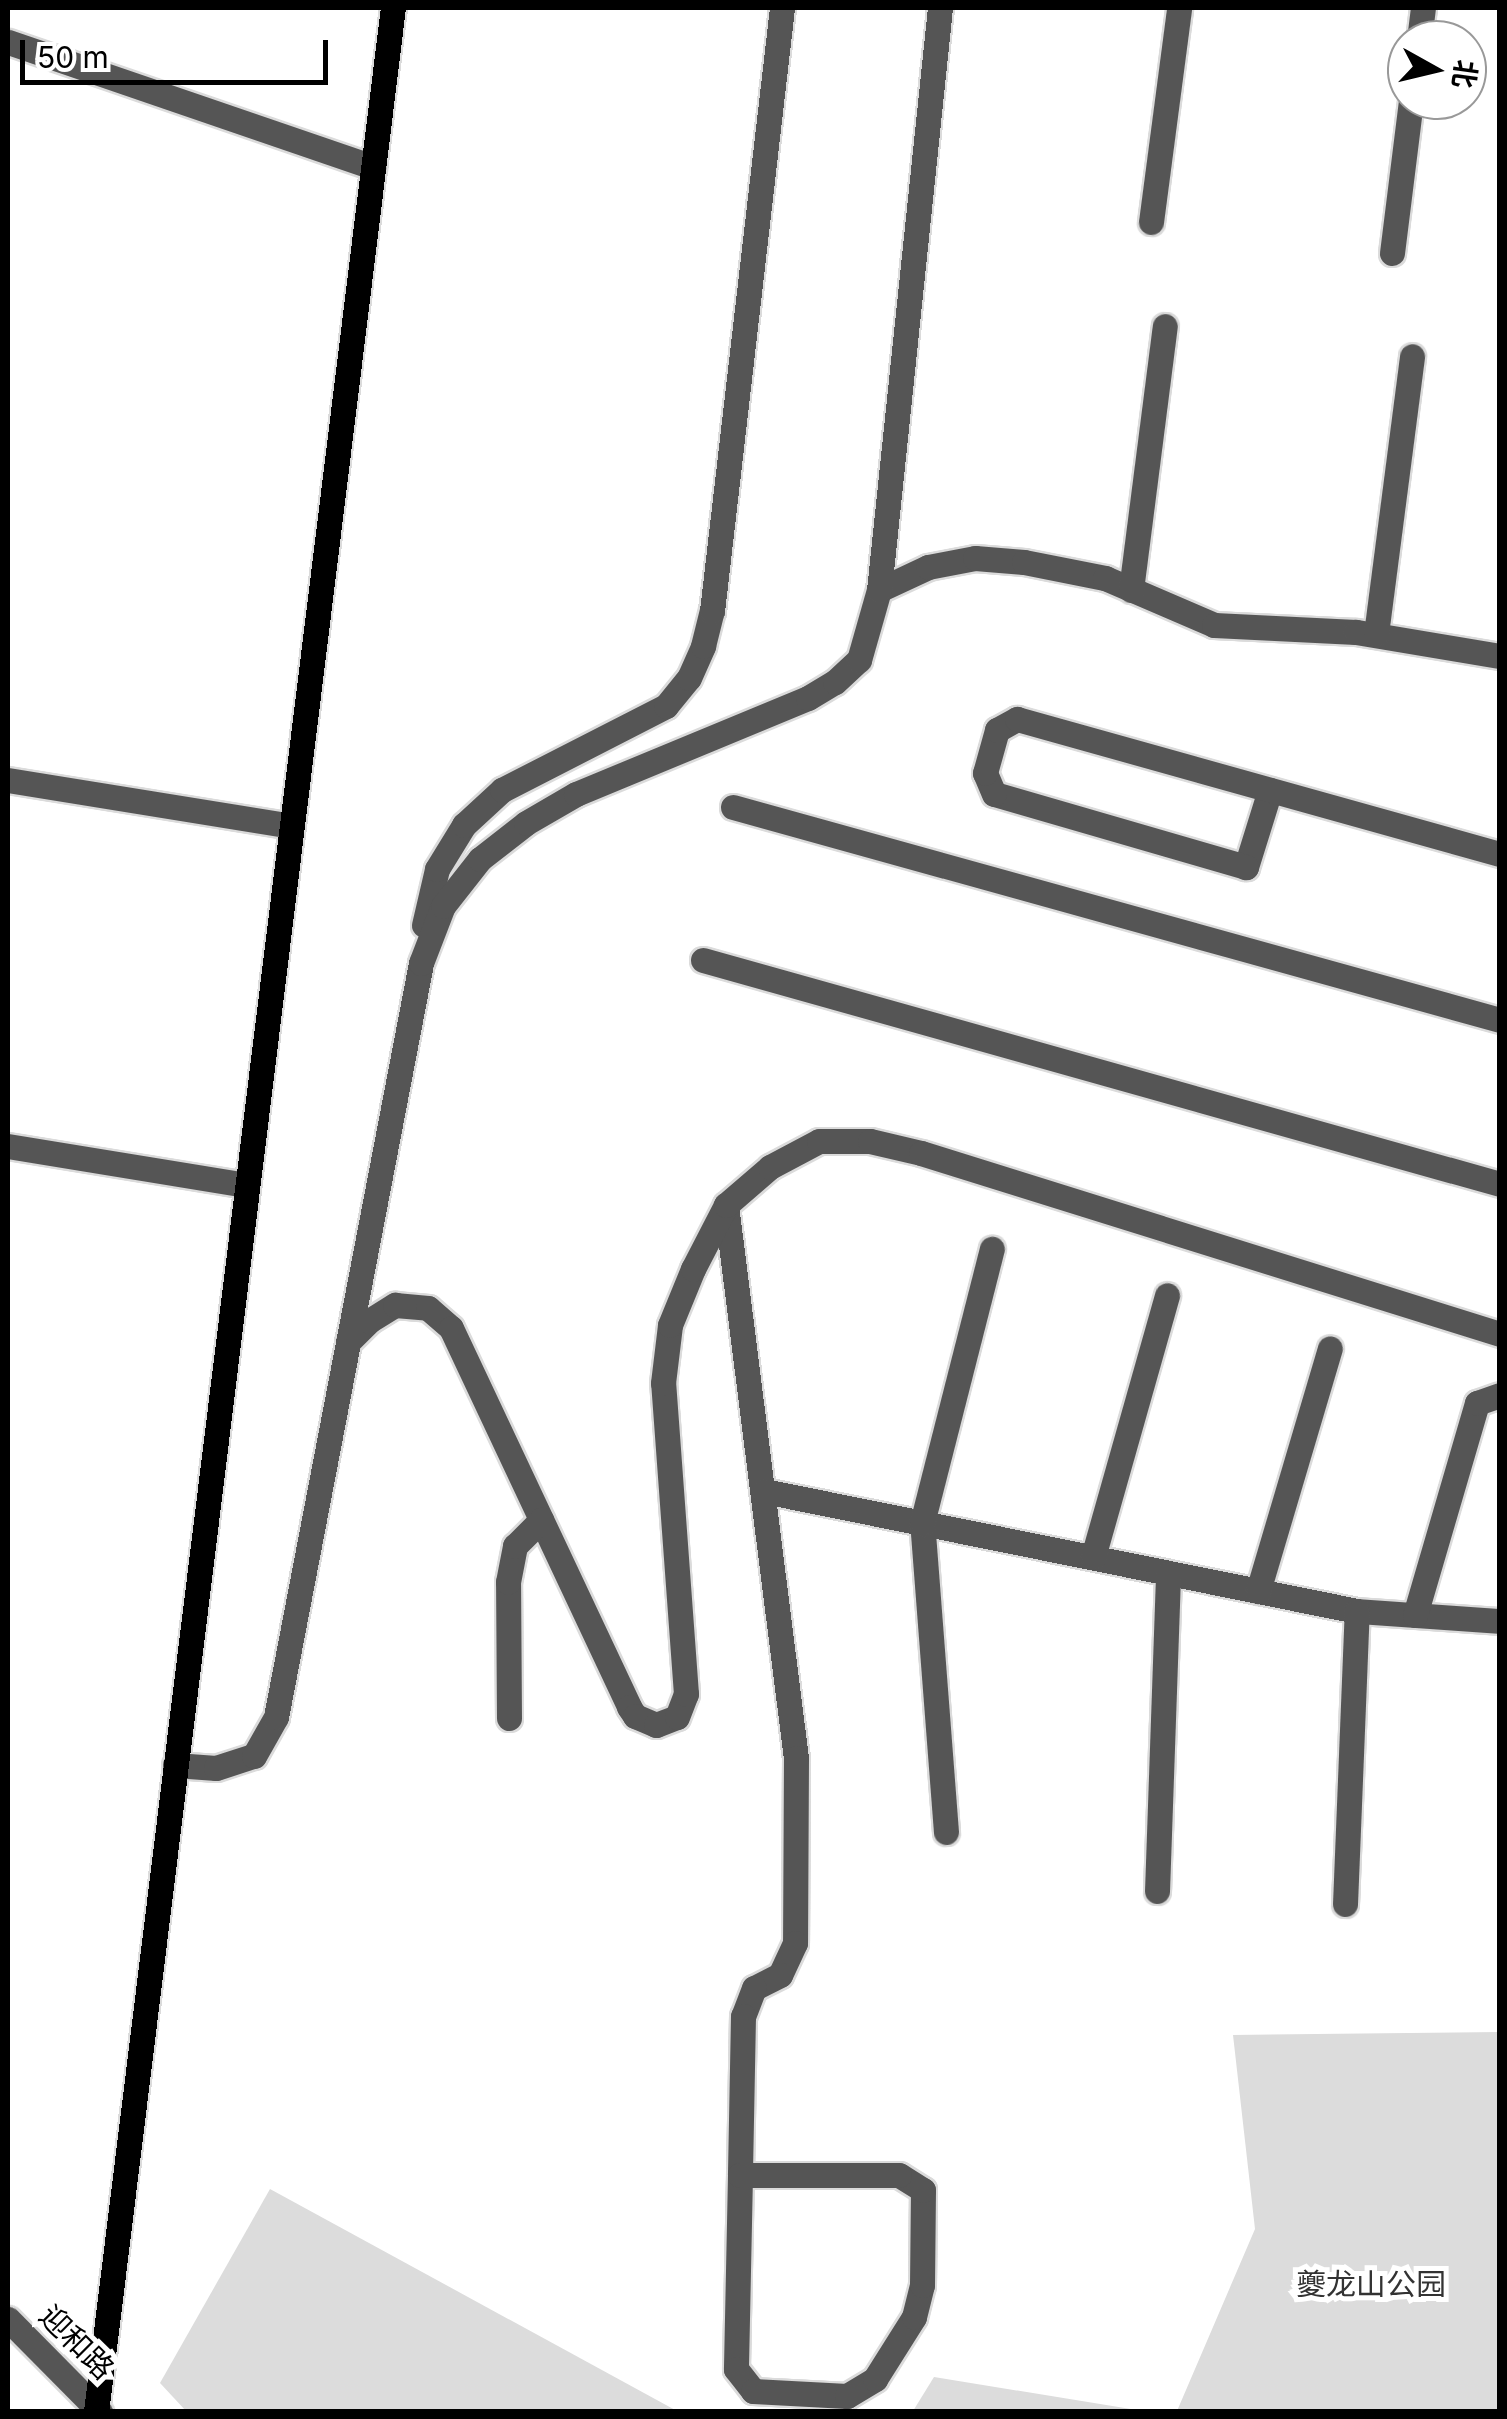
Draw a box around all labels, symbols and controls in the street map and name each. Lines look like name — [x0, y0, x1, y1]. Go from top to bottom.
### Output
scale bar — [25, 20, 332, 82]
north arrow — [1387, 20, 1487, 120]
text: 50 m — [37, 39, 109, 75]
text: 北 — [1446, 58, 1484, 90]
park label: 夔龙山公园 — [1296, 2266, 1446, 2302]
street label: 迎和路 — [32, 2297, 122, 2387]

